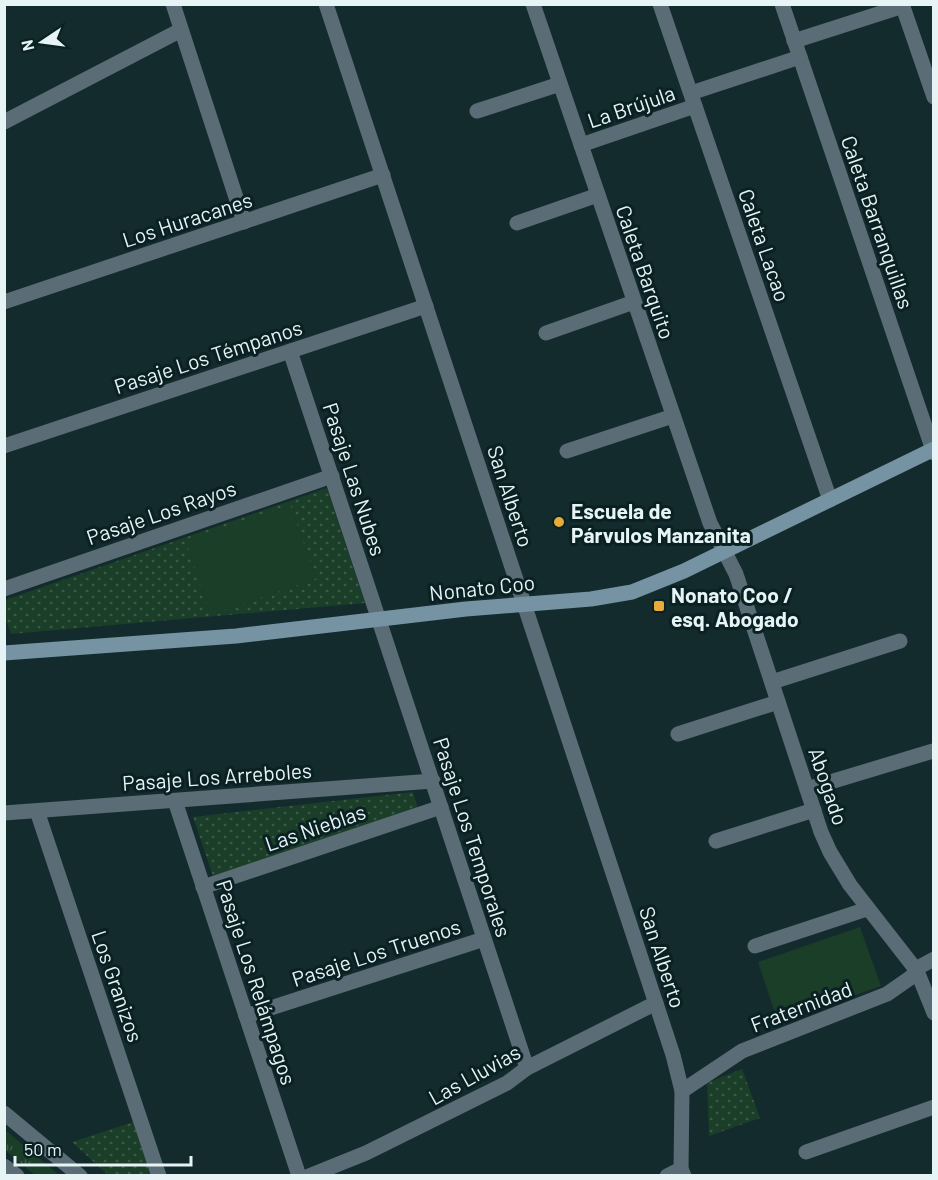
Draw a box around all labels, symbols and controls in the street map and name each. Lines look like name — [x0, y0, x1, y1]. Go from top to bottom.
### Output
north arrow — [12, 12, 72, 72]
text: N — [16, 38, 37, 53]
street label: La Brújula — [584, 79, 678, 133]
street label: Caleta Barranquillas — [837, 132, 919, 312]
street label: Caleta Lacao — [734, 185, 796, 305]
street label: Los Huracanes — [119, 186, 255, 252]
street label: Caleta Barquito — [611, 202, 681, 342]
street label: Pasaje Los Témpanos — [111, 314, 305, 398]
street label: Pasaje Las Nubes — [318, 399, 392, 559]
street label: San Alberto — [483, 442, 539, 550]
street label: Pasaje Los Rayos — [83, 475, 239, 549]
place label: Escuela de Párvulos Manzanita — [571, 498, 751, 547]
marker: Escuela de Párvulos Manzanita — [552, 515, 566, 529]
street label: Nonato Coo — [428, 569, 536, 605]
place label: Nonato Coo / esq. Abogado — [671, 582, 799, 631]
marker: Nonato Coo / esq. Abogado — [652, 599, 666, 613]
street label: Pasaje Los Temporales — [429, 734, 517, 940]
street label: Abogado — [804, 744, 854, 828]
street label: Pasaje Los Arreboles — [121, 757, 313, 795]
street label: Las Nieblas — [261, 798, 369, 856]
street label: Pasaje Los Relámpagos — [212, 876, 302, 1088]
street label: San Alberto — [635, 903, 691, 1011]
street label: Pasaje Los Truenos — [289, 913, 463, 991]
street label: Los Granizos — [87, 927, 149, 1045]
street label: Fraternidad — [747, 975, 855, 1037]
street label: Las Lluvias — [424, 1039, 524, 1109]
scale bar — [15, 1129, 190, 1167]
text: 50 m — [24, 1138, 62, 1160]

